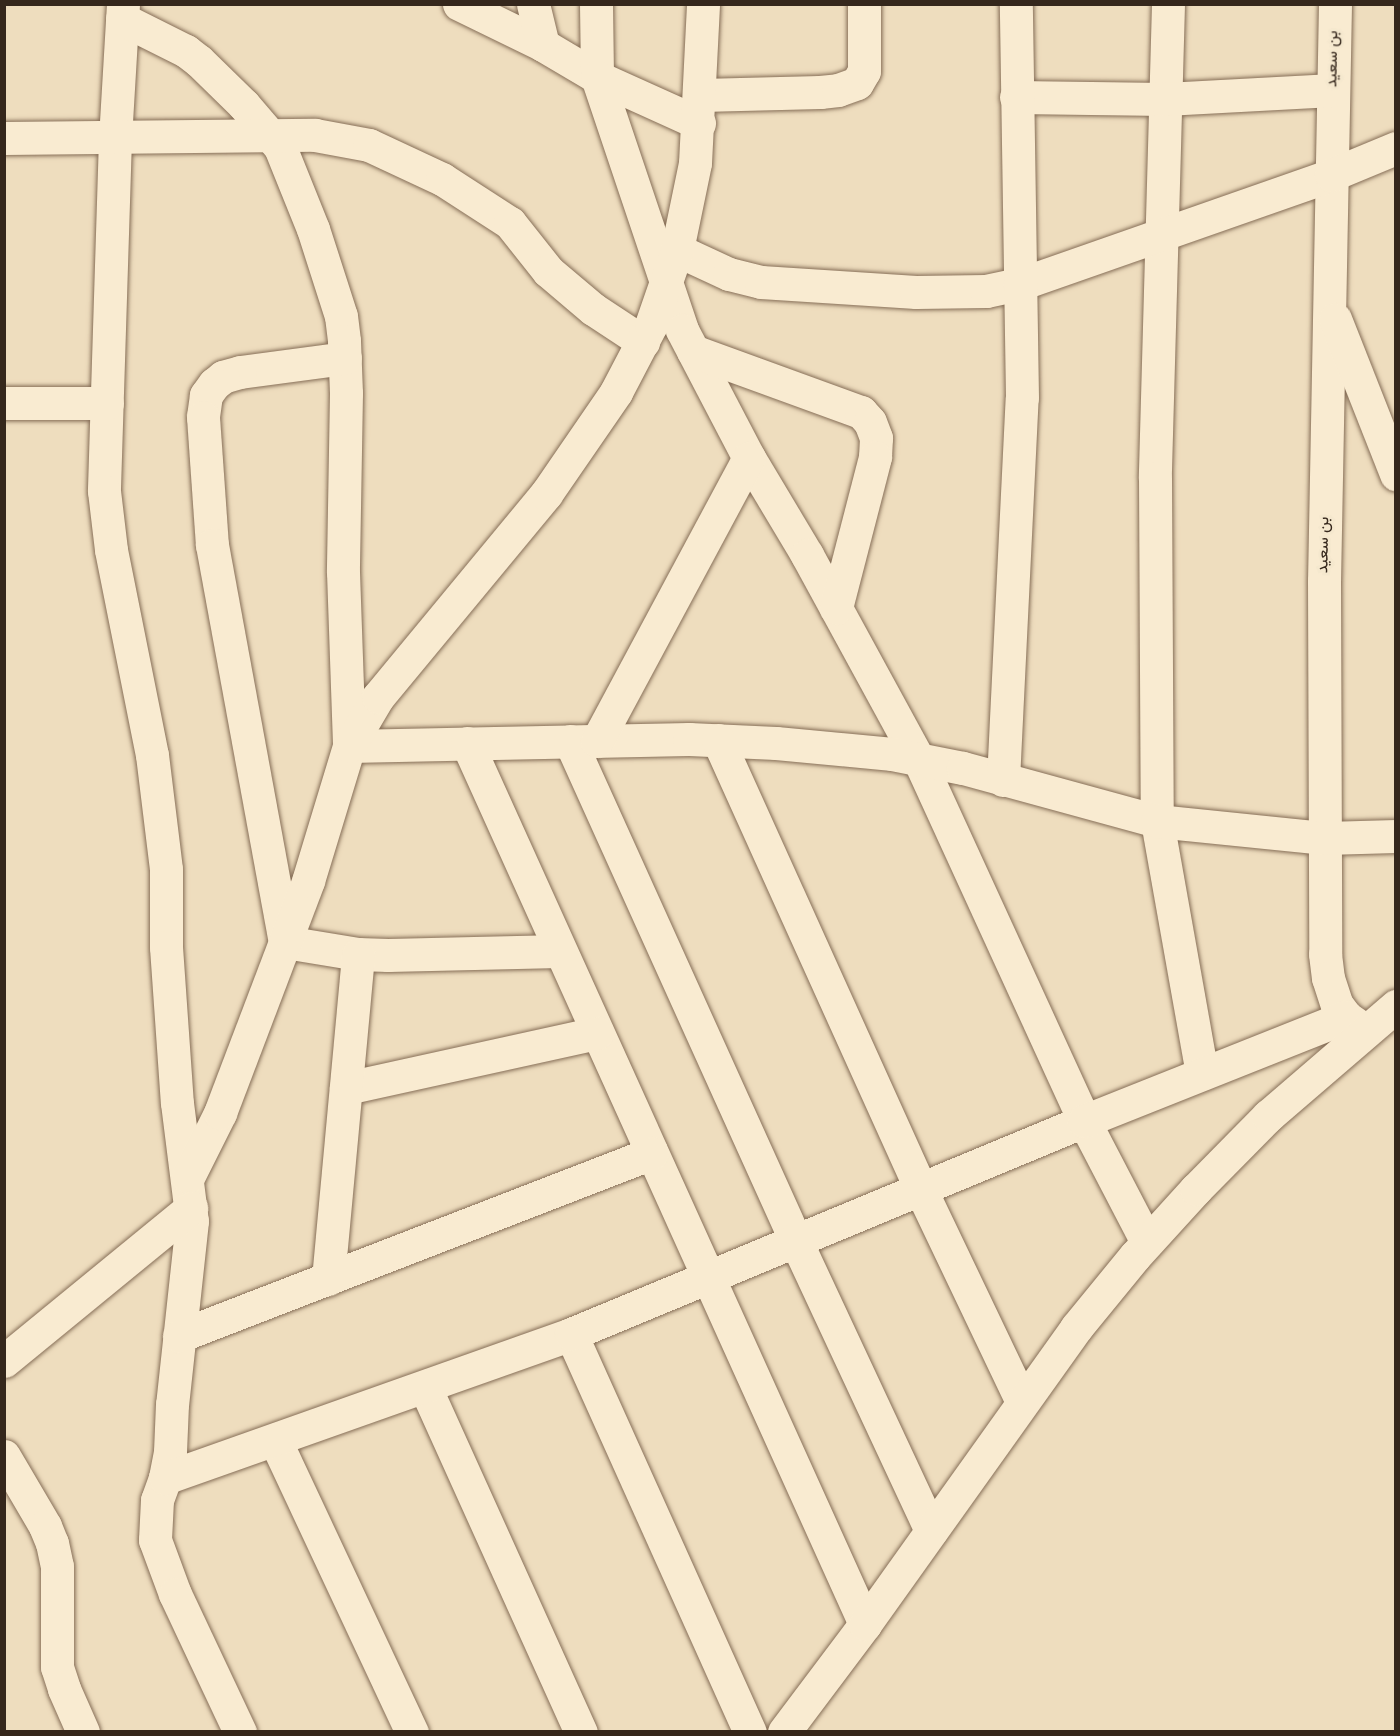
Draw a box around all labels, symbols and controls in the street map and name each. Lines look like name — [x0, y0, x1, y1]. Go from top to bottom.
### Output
street label: بن سعيد — [1324, 31, 1344, 87]
street label: بن سعيد — [1315, 517, 1335, 573]

